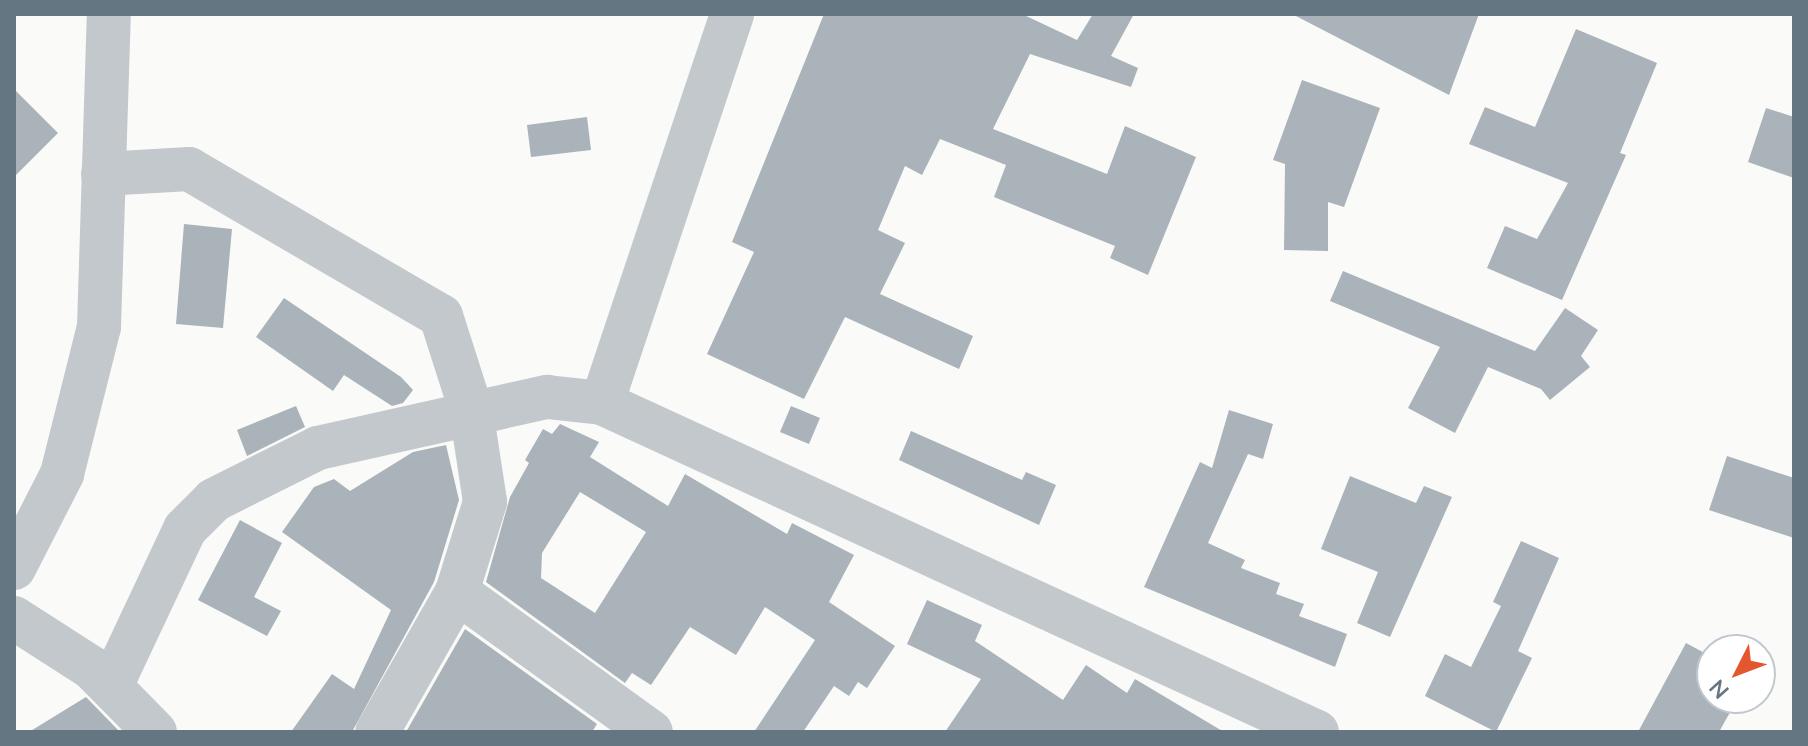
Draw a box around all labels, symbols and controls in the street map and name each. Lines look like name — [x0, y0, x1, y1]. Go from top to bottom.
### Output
north arrow — [1696, 634, 1776, 714]
text: N — [1703, 673, 1736, 705]

